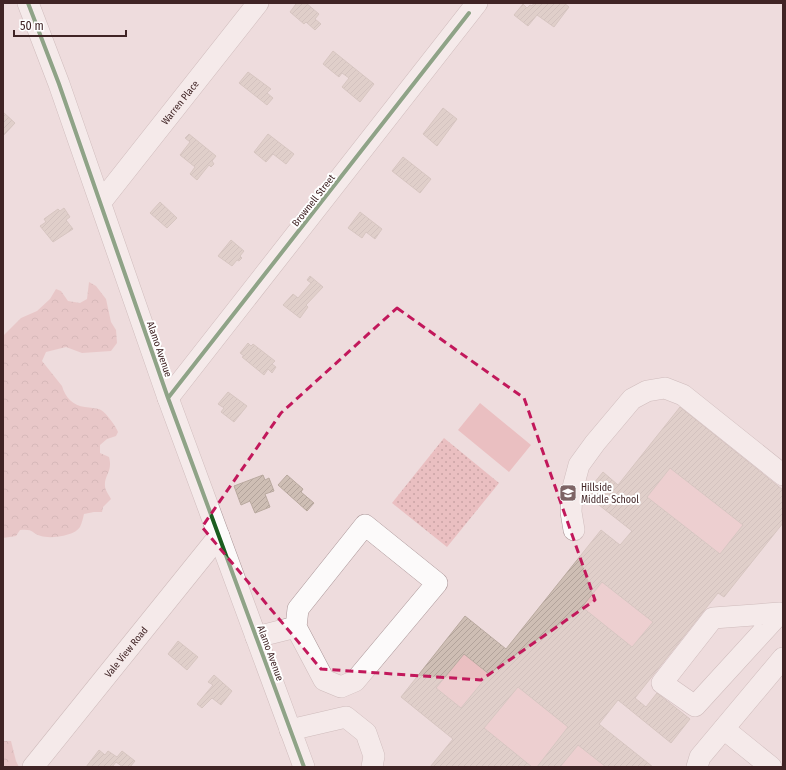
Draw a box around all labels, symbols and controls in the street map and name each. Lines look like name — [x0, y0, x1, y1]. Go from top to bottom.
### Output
scale bar — [14, 12, 126, 38]
text: 50 m — [20, 19, 44, 33]
street label: Warren Place — [159, 78, 202, 127]
street label: Brownell Street — [290, 172, 338, 229]
street label: Alamo Avenue — [144, 320, 174, 379]
place label: Hillside Middle School — [581, 482, 639, 506]
school or university icon: Hillside Middle School — [558, 483, 578, 503]
street label: Alamo Avenue — [254, 624, 286, 683]
street label: Vale View Road — [103, 625, 151, 680]

